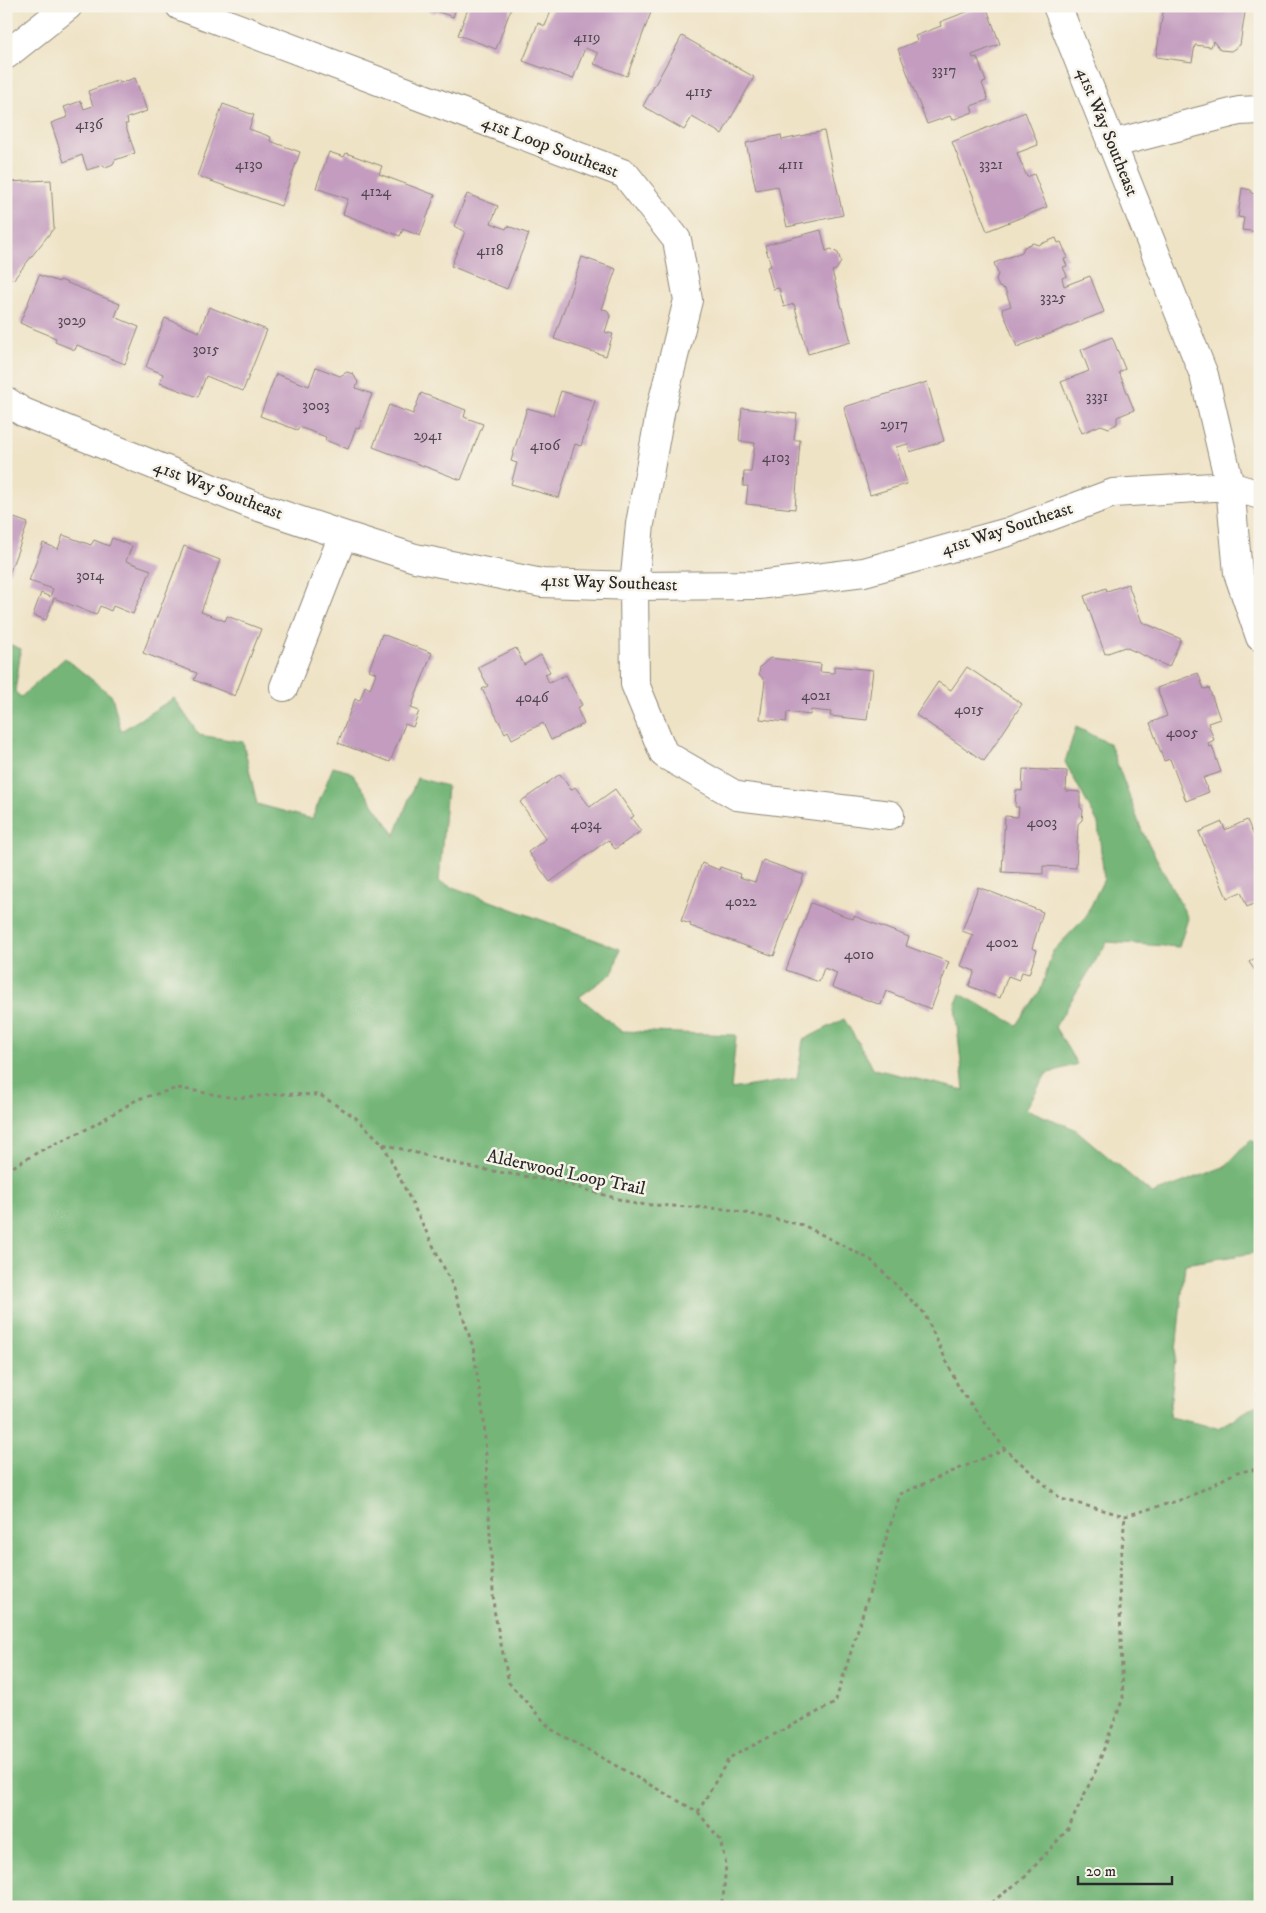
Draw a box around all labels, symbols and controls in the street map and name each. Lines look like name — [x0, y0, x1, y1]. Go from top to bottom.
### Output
house number: 4119 — [573, 28, 601, 47]
house number: 3317 — [932, 61, 956, 80]
street label: 41st Way Southeast — [1071, 64, 1143, 200]
house number: 4115 — [685, 82, 713, 101]
street label: 41st Loop Southeast — [478, 111, 622, 183]
house number: 4136 — [75, 115, 104, 134]
house number: 4130 — [235, 155, 263, 174]
house number: 4111 — [778, 155, 804, 174]
house number: 3321 — [979, 155, 1003, 174]
house number: 4124 — [361, 182, 391, 201]
house number: 4118 — [476, 241, 504, 260]
house number: 3325 — [1040, 288, 1067, 307]
house number: 3029 — [58, 311, 86, 330]
house number: 3015 — [193, 340, 220, 359]
house number: 3331 — [1086, 387, 1108, 406]
house number: 3003 — [302, 396, 330, 415]
house number: 2917 — [880, 415, 908, 434]
house number: 2941 — [414, 426, 443, 445]
house number: 4106 — [530, 436, 561, 455]
house number: 4103 — [762, 448, 790, 467]
street label: 41st Way Southeast — [150, 455, 286, 525]
street label: 41st Way Southeast — [939, 497, 1076, 561]
house number: 3014 — [76, 566, 104, 585]
street label: 41st Way Southeast — [540, 570, 678, 596]
house number: 4021 — [801, 686, 831, 705]
house number: 4046 — [515, 688, 550, 707]
house number: 4015 — [954, 700, 984, 719]
house number: 4005 — [1166, 723, 1199, 742]
house number: 4003 — [1027, 813, 1057, 832]
house number: 4034 — [571, 815, 602, 834]
house number: 4022 — [725, 892, 757, 911]
house number: 4002 — [986, 933, 1019, 952]
house number: 4010 — [844, 945, 874, 964]
street label: Alderwood Loop Trail — [485, 1145, 648, 1201]
scale bar — [1078, 1853, 1172, 1885]
text: 20 m — [1086, 1862, 1116, 1881]

